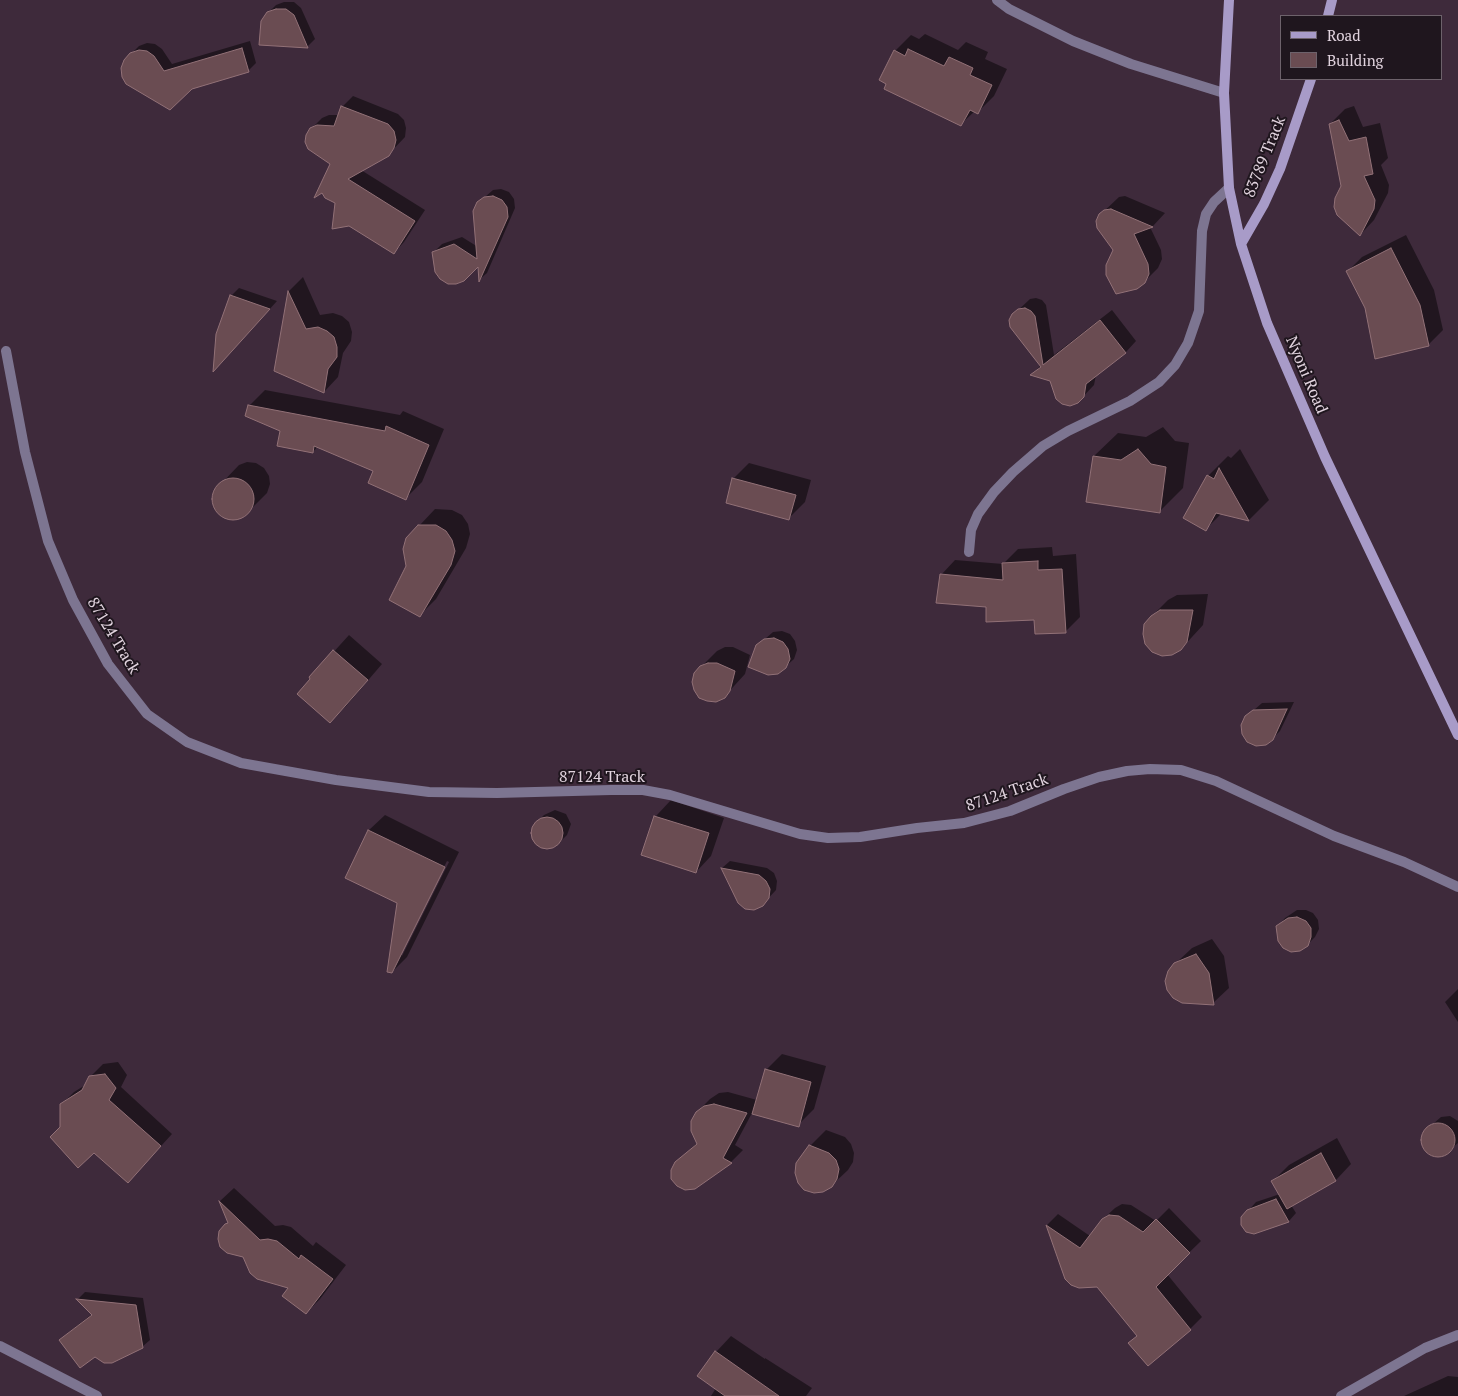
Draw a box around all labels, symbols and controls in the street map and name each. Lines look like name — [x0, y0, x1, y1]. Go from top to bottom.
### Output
legend — [1280, 15, 1443, 80]
text: Road — [1327, 25, 1360, 45]
text: Building — [1327, 50, 1384, 70]
street label: 83789 Track — [1240, 114, 1290, 200]
street label: Nyoni Road — [1281, 333, 1331, 417]
street label: 87124 Track — [83, 594, 143, 678]
street label: 87124 Track — [559, 767, 645, 787]
street label: 87124 Track — [963, 770, 1051, 816]

